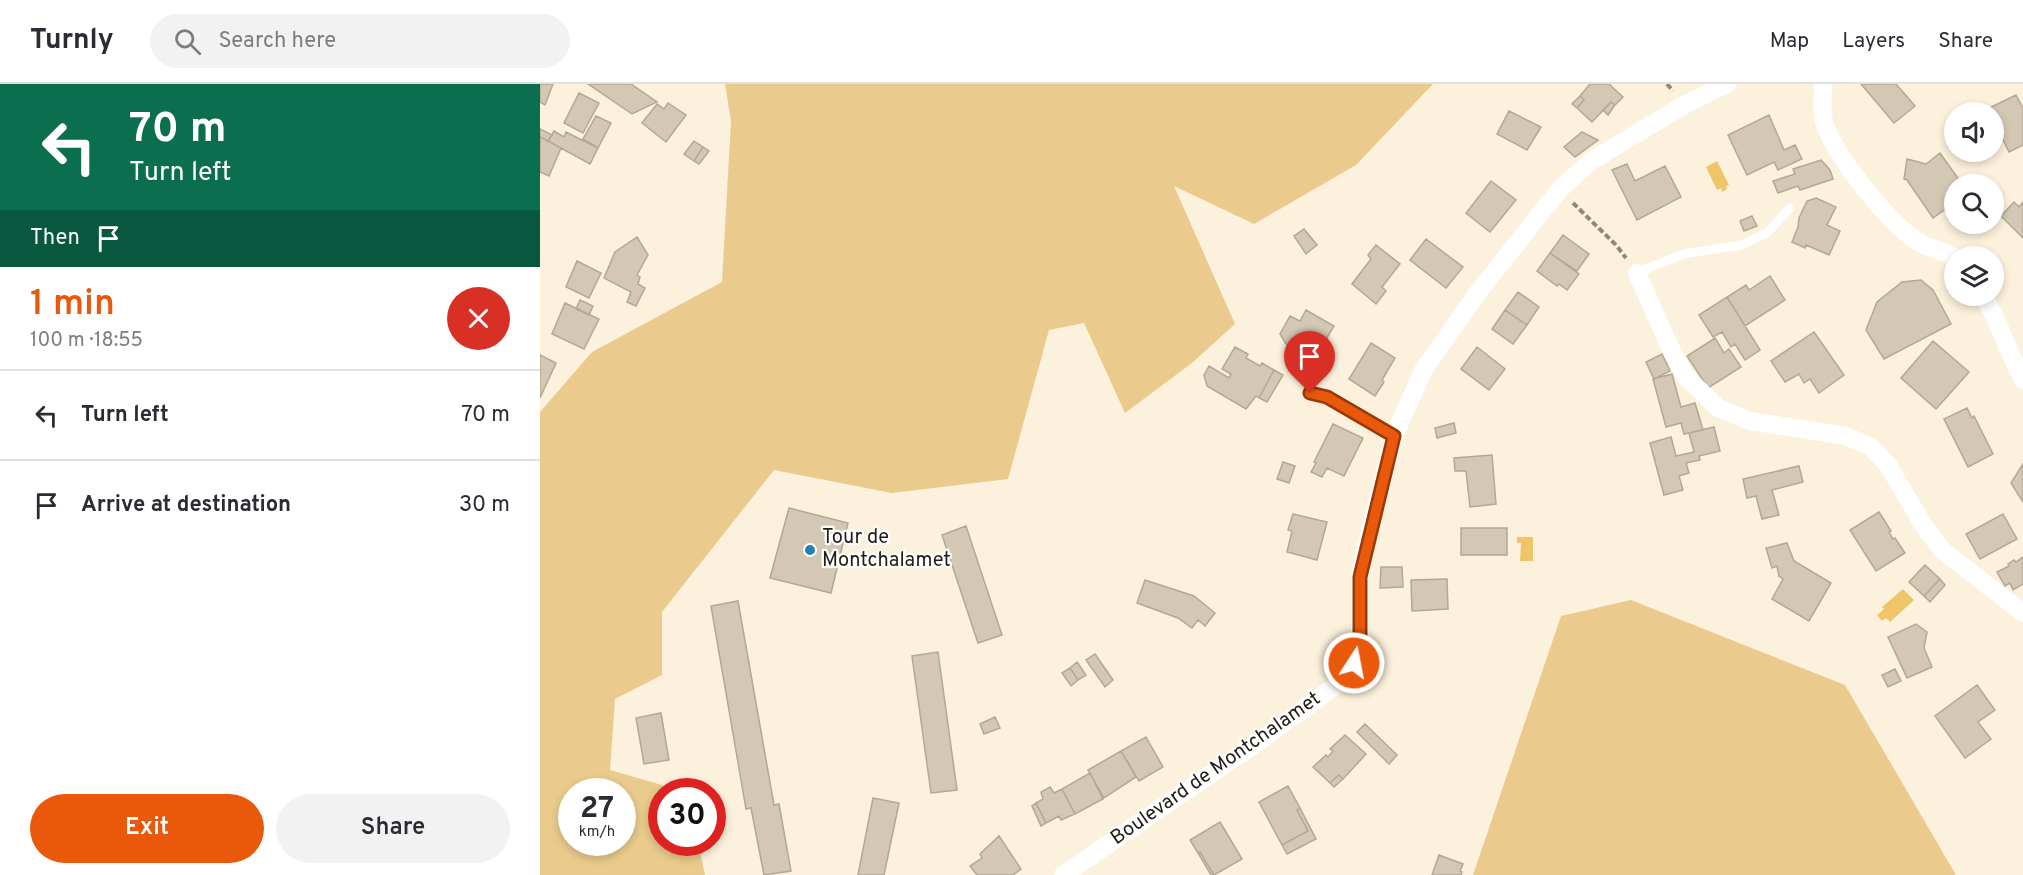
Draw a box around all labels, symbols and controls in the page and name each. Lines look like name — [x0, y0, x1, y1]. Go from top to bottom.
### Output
search box — [150, 14, 570, 68]
text: Turnly — [30, 23, 114, 59]
icon: search — [171, 25, 204, 58]
text: Search here — [219, 28, 336, 55]
text: Map — [1770, 28, 1809, 55]
text: Layers — [1842, 28, 1905, 55]
text: Share — [1938, 28, 1993, 55]
map controls — [1944, 102, 2004, 306]
button: sound — [1944, 102, 2004, 162]
text: 70 m — [129, 104, 227, 157]
icon: left — [30, 108, 108, 186]
text: Turn left — [129, 156, 231, 190]
button: search — [1944, 174, 2004, 234]
icon: arrive — [92, 222, 125, 255]
text: Then — [30, 225, 80, 252]
button: layers — [1944, 246, 2004, 306]
text: 1 min — [30, 282, 115, 328]
button: close — [447, 287, 510, 350]
text: 100 m · 18:55 — [30, 328, 143, 354]
pin — [1284, 331, 1335, 393]
icon: arrive — [1293, 340, 1326, 373]
icon: left — [30, 399, 63, 432]
text: Turn left — [81, 402, 169, 429]
text: 70 m — [461, 402, 510, 429]
icon: arrive — [30, 489, 63, 522]
text: Arrive at destination — [81, 492, 291, 519]
text: 30 m — [459, 492, 510, 519]
place label: Tour de Montchalamet — [822, 525, 951, 574]
marker: Tour de Montchalamet — [803, 543, 817, 557]
position arrow — [1322, 631, 1386, 695]
street label: Boulevard de Montchalamet — [1106, 686, 1326, 852]
speed limit sign: 30 — [648, 778, 726, 856]
text: 27 — [580, 791, 614, 828]
button: Exit — [30, 794, 264, 863]
button: Share — [276, 794, 510, 863]
text: km/h — [579, 823, 615, 842]

